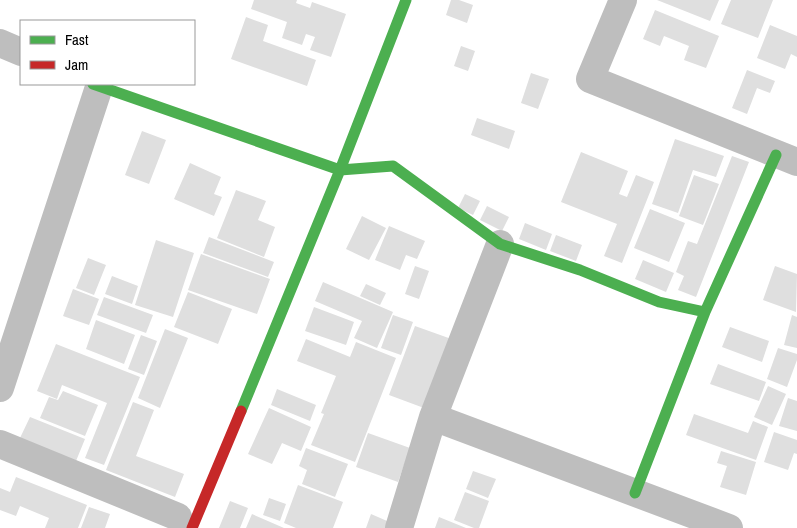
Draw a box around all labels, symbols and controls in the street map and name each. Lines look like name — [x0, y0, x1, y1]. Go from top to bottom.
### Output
legend — [20, 20, 195, 85]
text: Fast — [65, 29, 89, 50]
text: Jam — [65, 54, 88, 75]

